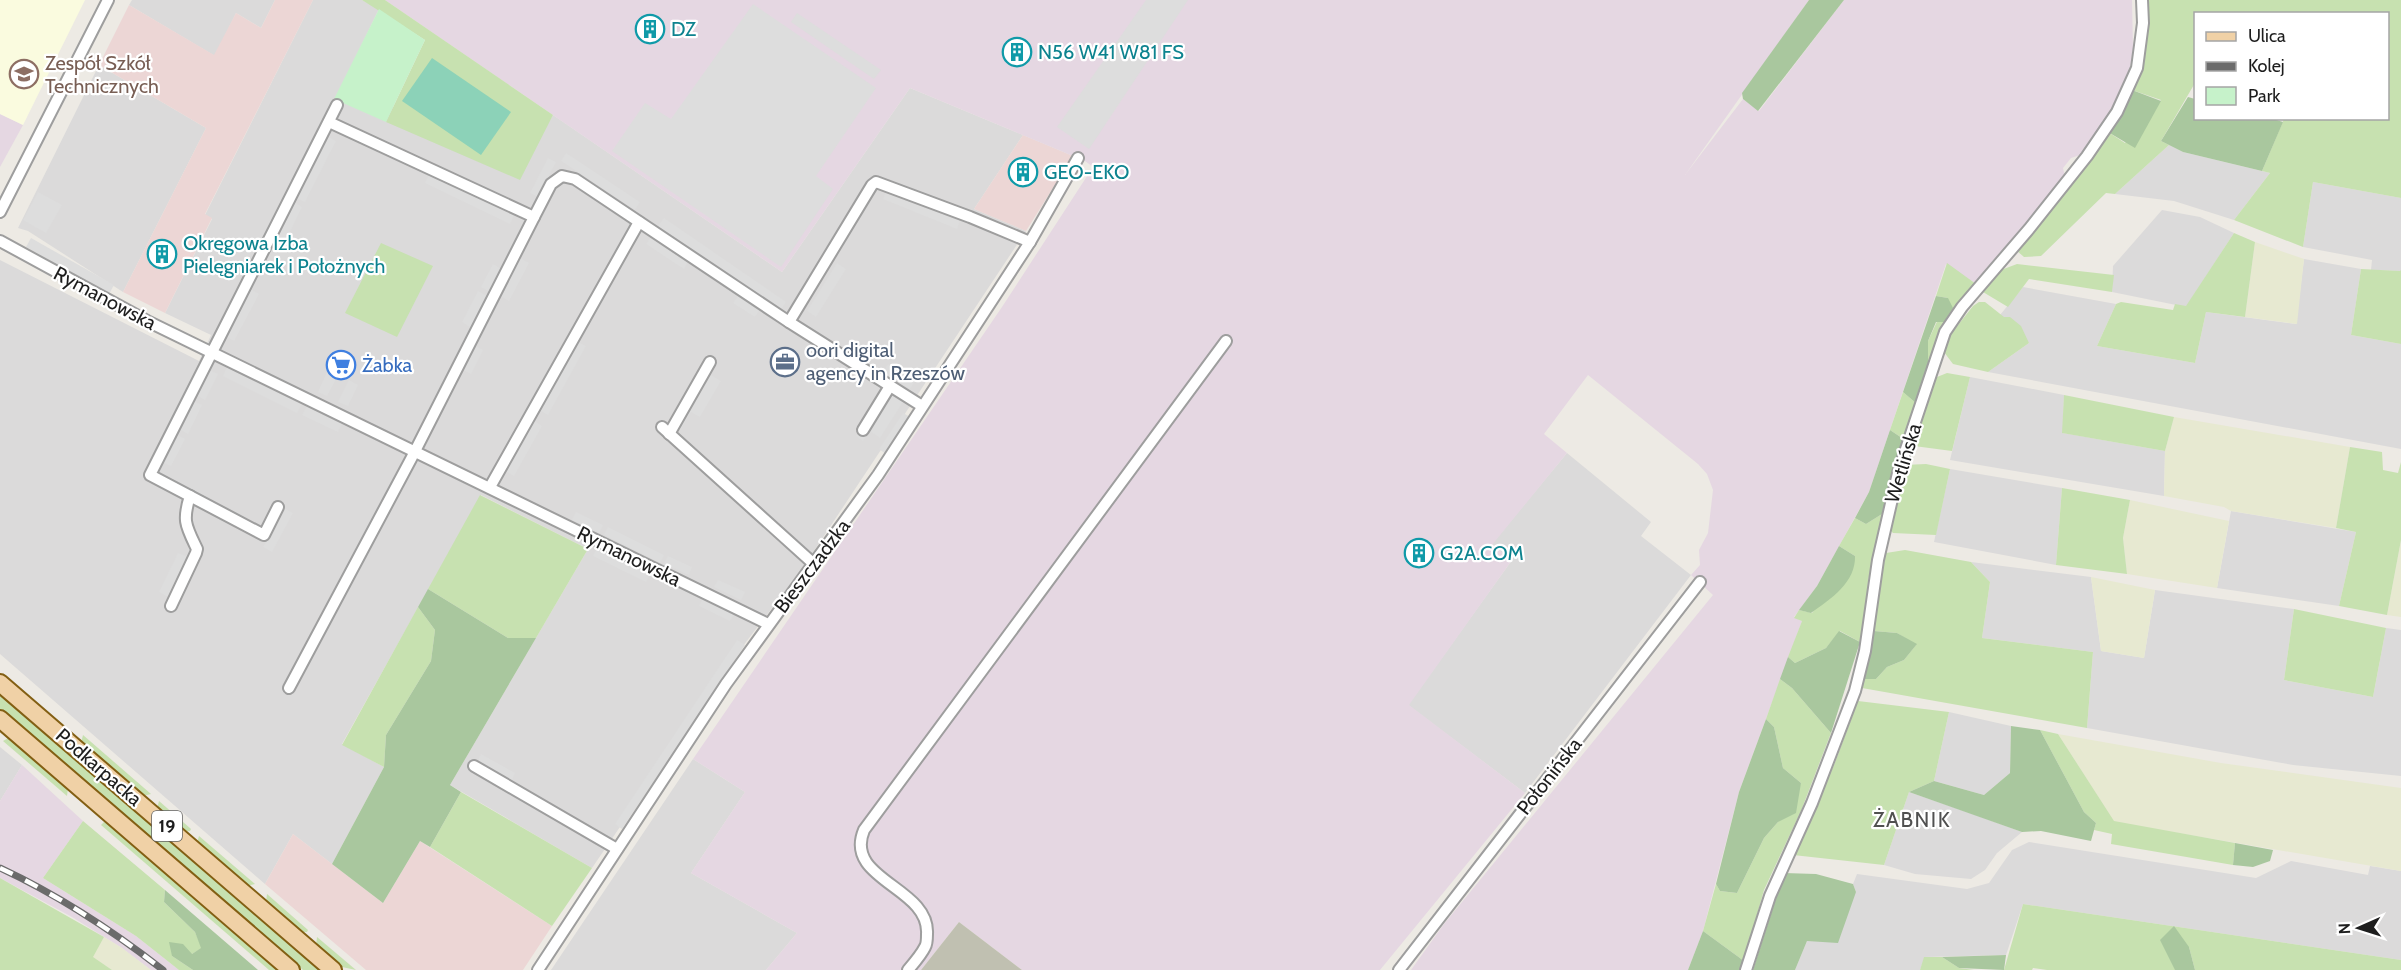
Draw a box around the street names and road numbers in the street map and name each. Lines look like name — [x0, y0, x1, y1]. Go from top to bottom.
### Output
street label: Rymanowska — [50, 261, 161, 335]
street label: Wetlińska — [1880, 420, 1927, 506]
street label: Bieszczadzka — [769, 514, 855, 617]
street label: Rymanowska — [573, 521, 685, 592]
street label: Podkarpacka — [51, 723, 147, 811]
street label: Połonińska — [1511, 732, 1587, 819]
road number: 19 — [152, 811, 182, 841]

